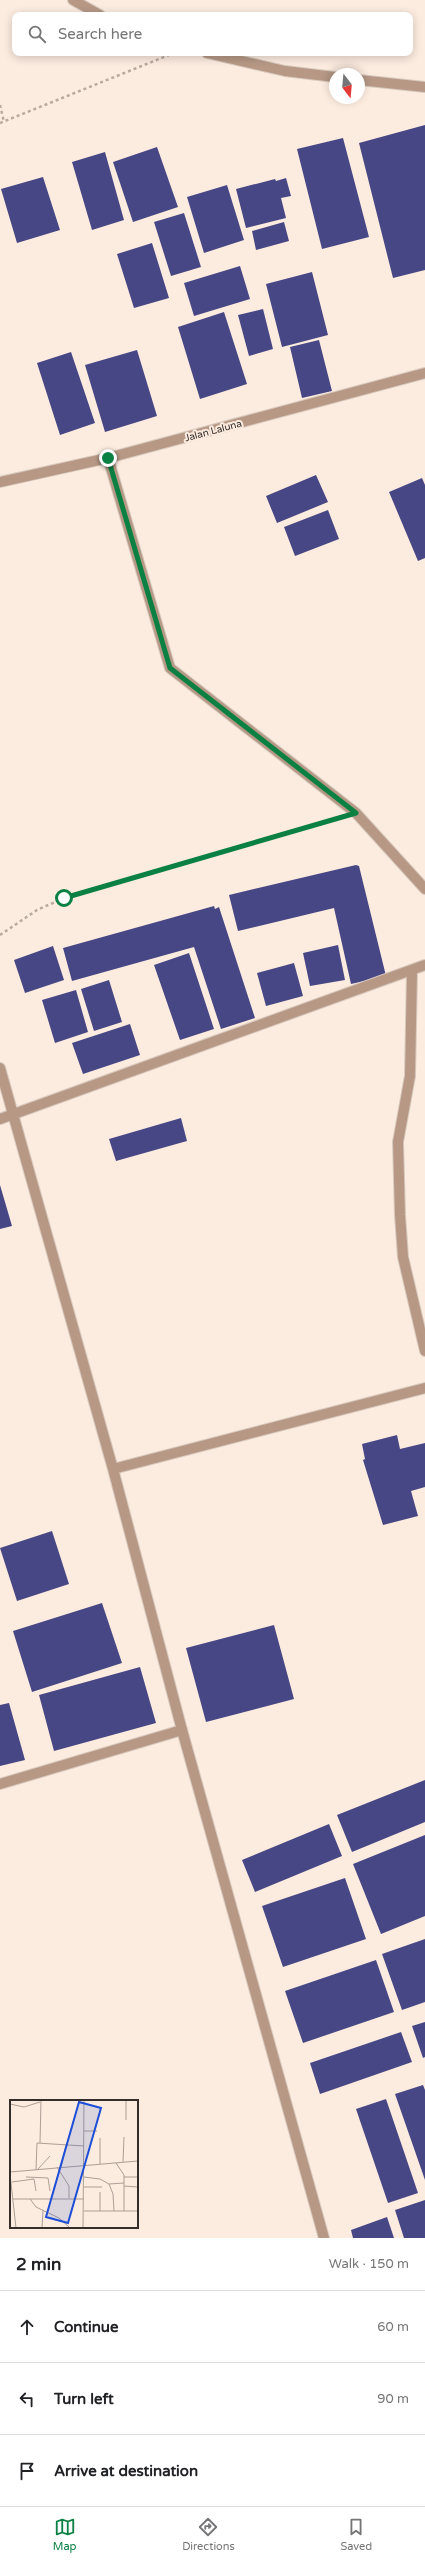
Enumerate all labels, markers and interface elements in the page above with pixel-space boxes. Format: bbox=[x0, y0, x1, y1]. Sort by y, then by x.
search box bbox=[12, 12, 413, 56]
icon: search bbox=[26, 23, 48, 45]
text: Search here bbox=[58, 25, 142, 43]
north arrow bbox=[329, 68, 365, 104]
street label: Jalan Laluna bbox=[183, 418, 243, 444]
route end bbox=[99, 449, 117, 467]
route start bbox=[55, 889, 73, 907]
inset map bbox=[10, 2100, 138, 2228]
text: 2 min bbox=[16, 2254, 61, 2275]
text: Walk · 150 m bbox=[329, 2256, 409, 2272]
icon: ahead bbox=[16, 2316, 38, 2338]
text: Continue bbox=[54, 2318, 118, 2336]
text: 60 m bbox=[377, 2319, 409, 2335]
icon: left bbox=[16, 2388, 38, 2410]
text: Turn left bbox=[54, 2390, 114, 2408]
text: 90 m bbox=[377, 2391, 409, 2407]
icon: arrive bbox=[16, 2460, 38, 2482]
text: Arrive at destination bbox=[54, 2462, 198, 2480]
tab: Map bbox=[53, 2516, 77, 2553]
tab: Directions bbox=[182, 2516, 235, 2553]
tab: Saved bbox=[340, 2516, 372, 2553]

